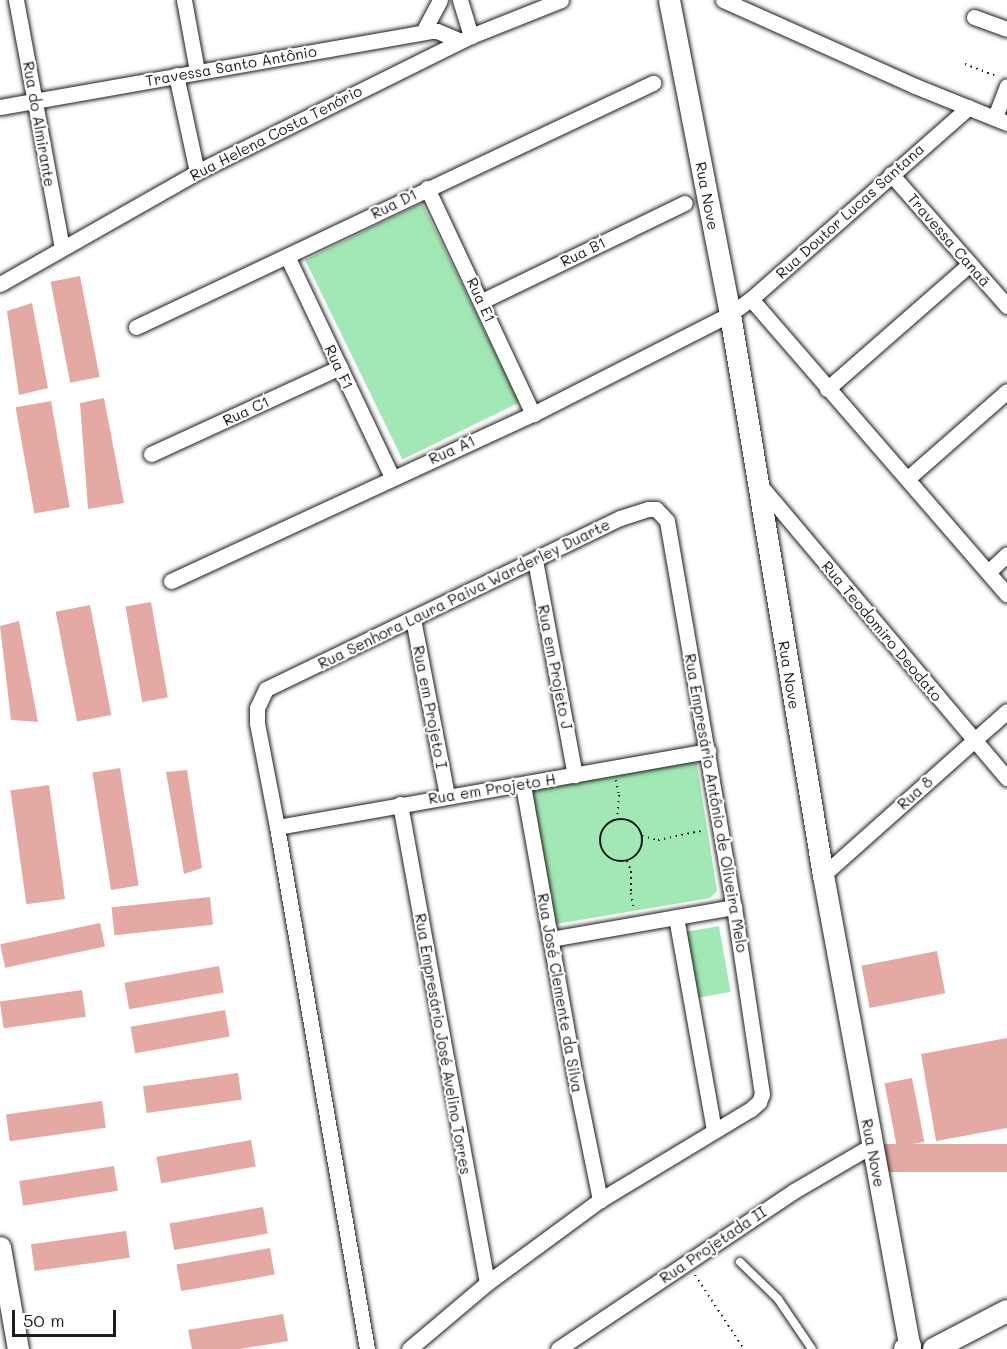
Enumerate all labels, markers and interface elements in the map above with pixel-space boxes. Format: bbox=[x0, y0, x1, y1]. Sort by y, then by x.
street label: Travessa Santo Antônio bbox=[144, 42, 318, 90]
street label: Rua do Almirante bbox=[19, 60, 59, 188]
street label: Rua Helena Costa Tenório bbox=[187, 82, 365, 184]
street label: Rua Doutor Lucas Santana bbox=[772, 140, 928, 282]
street label: Rua Nove bbox=[692, 160, 722, 232]
street label: Rua D1 bbox=[368, 185, 420, 223]
street label: Travessa Canaã bbox=[903, 189, 995, 291]
street label: Rua B1 bbox=[557, 233, 609, 271]
street label: Rua E1 bbox=[463, 275, 499, 325]
street label: Rua F1 bbox=[321, 342, 357, 392]
street label: Rua C1 bbox=[220, 392, 272, 430]
street label: Rua A1 bbox=[426, 432, 478, 468]
street label: Rua Senhora Laura Paiva Warderley Duarte bbox=[315, 515, 613, 673]
street label: Rua Teodomiro Deodato bbox=[818, 557, 946, 705]
street label: Rua em Projeto J bbox=[534, 603, 576, 731]
street label: Rua Nove bbox=[775, 639, 803, 711]
street label: Rua em Projeto I bbox=[409, 644, 451, 770]
street label: Rua Empresário Antônio de Oliveira Melo bbox=[681, 652, 751, 954]
street label: Rua em Projeto H bbox=[427, 770, 557, 808]
street label: Rua 8 bbox=[894, 773, 936, 813]
street label: Rua José Clemente da Silva bbox=[534, 892, 586, 1094]
street label: Rua Empresário José Avelino Torres bbox=[411, 912, 475, 1176]
street label: Rua Nove bbox=[858, 1117, 888, 1189]
street label: Rua Projetada II bbox=[656, 1203, 770, 1287]
scale bar bbox=[15, 1298, 118, 1336]
text: 50 m bbox=[23, 1308, 65, 1332]

